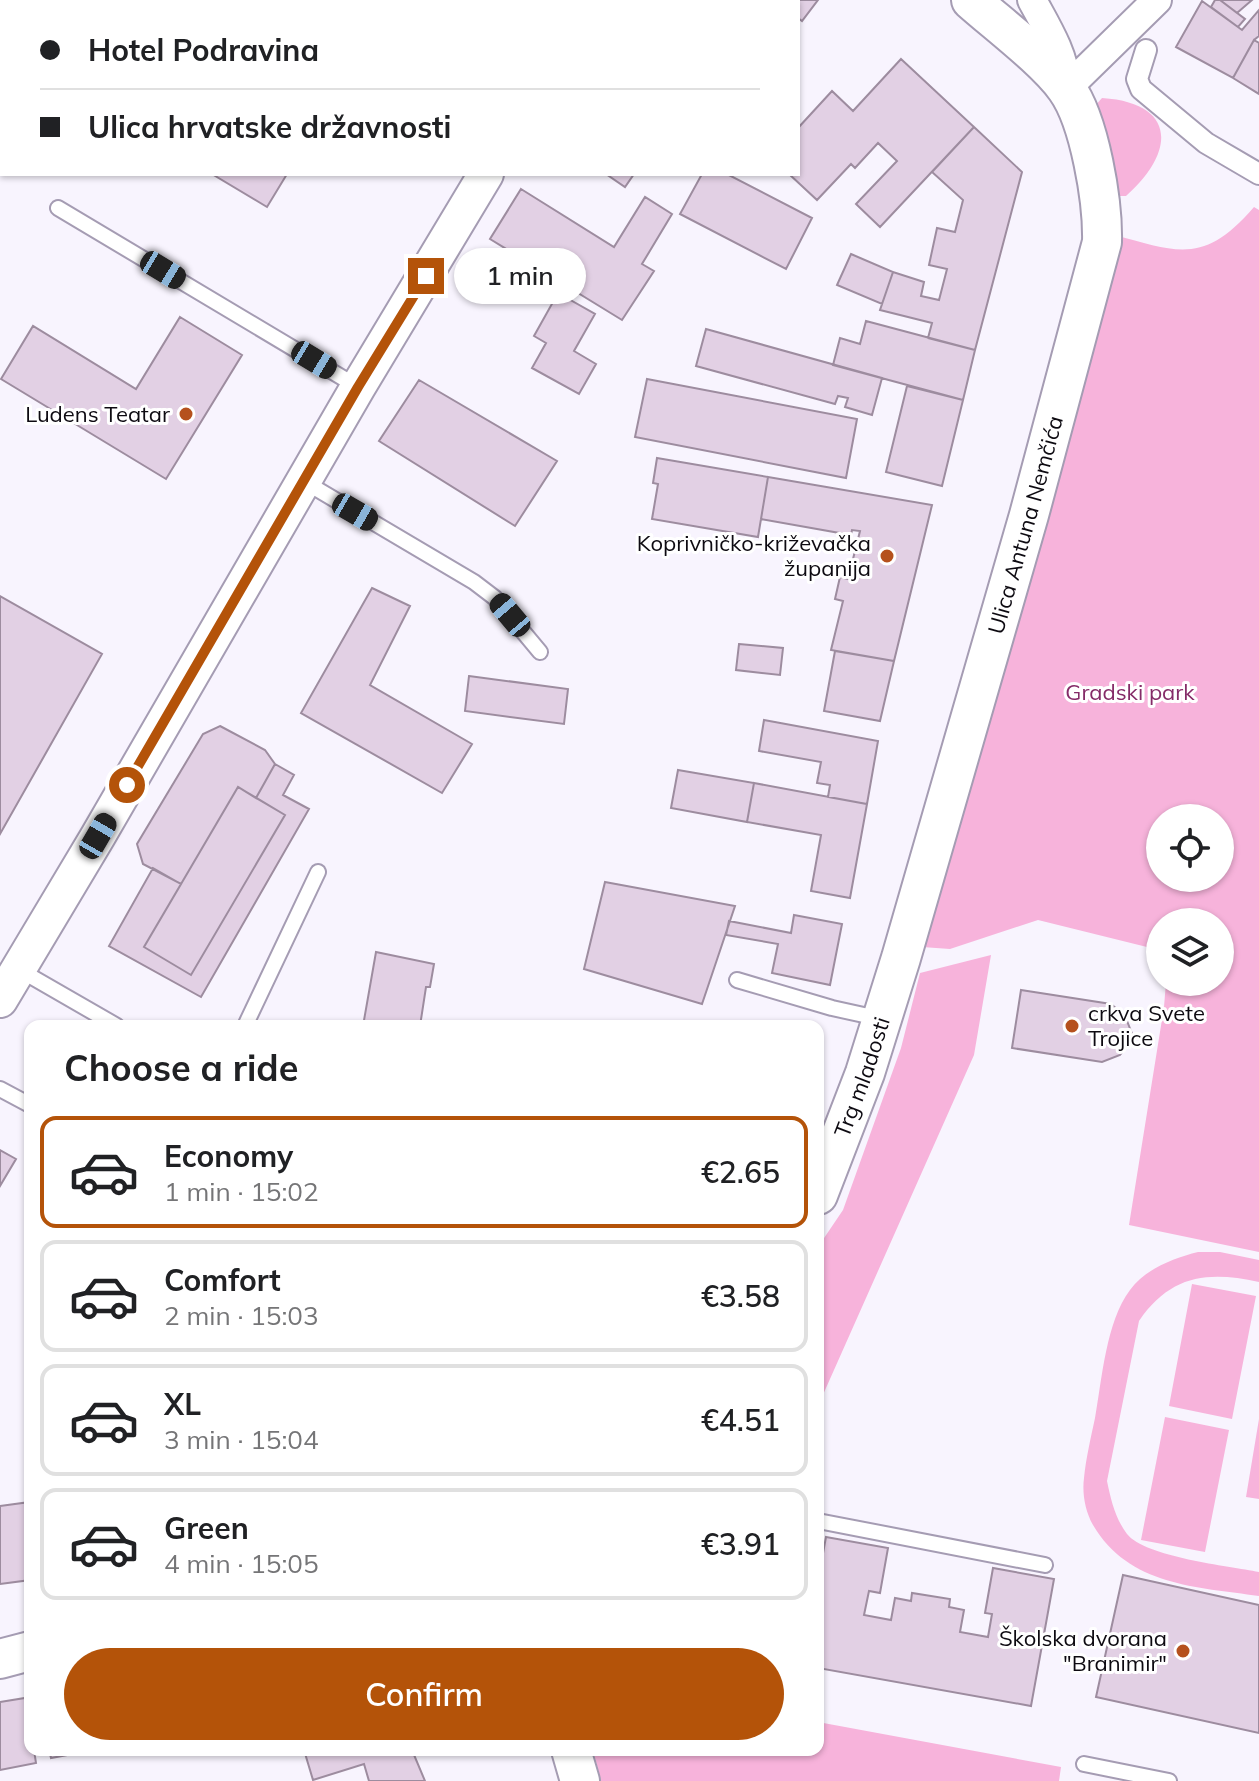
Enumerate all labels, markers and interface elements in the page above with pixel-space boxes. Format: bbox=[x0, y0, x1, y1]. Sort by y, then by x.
text: Hotel Podravina bbox=[88, 31, 319, 69]
text: Ulica hrvatske državnosti bbox=[88, 108, 451, 146]
car bbox=[136, 247, 190, 293]
callout: 1 min bbox=[454, 248, 586, 304]
route end bbox=[408, 258, 444, 294]
text: 1 min bbox=[486, 259, 554, 292]
car bbox=[287, 337, 341, 383]
place label: Ludens Teatar bbox=[25, 400, 170, 428]
marker: Ludens Teatar bbox=[177, 405, 195, 423]
street label: Ulica Antuna Nemčića bbox=[981, 412, 1069, 637]
car bbox=[328, 490, 382, 534]
place label: Koprivničko-križevačka županija bbox=[637, 529, 871, 582]
marker: Koprivničko-križevačka županija bbox=[878, 547, 896, 565]
car bbox=[485, 589, 535, 641]
park label: Gradski park bbox=[1065, 678, 1195, 706]
route start bbox=[109, 767, 145, 803]
map controls bbox=[1146, 804, 1234, 996]
button: locate bbox=[1146, 804, 1234, 892]
car bbox=[76, 809, 120, 863]
button: layers bbox=[1146, 908, 1234, 996]
place label: crkva Svete Trojice bbox=[1088, 999, 1205, 1052]
street label: Trg mladosti bbox=[828, 1013, 896, 1141]
marker: crkva Svete Trojice bbox=[1063, 1017, 1081, 1035]
text: Choose a ride bbox=[64, 1045, 298, 1090]
icon: car bbox=[68, 1136, 140, 1208]
text: Economy bbox=[164, 1137, 293, 1175]
text: €2.65 bbox=[701, 1153, 780, 1191]
text: 1 min · 15:02 bbox=[164, 1175, 319, 1208]
icon: car bbox=[68, 1260, 140, 1332]
text: Comfort bbox=[164, 1261, 281, 1299]
text: €3.58 bbox=[701, 1277, 780, 1315]
text: 2 min · 15:03 bbox=[164, 1299, 319, 1332]
icon: car bbox=[68, 1384, 140, 1456]
text: XL bbox=[164, 1385, 201, 1423]
text: €4.51 bbox=[701, 1401, 780, 1439]
text: 3 min · 15:04 bbox=[164, 1423, 319, 1456]
icon: car bbox=[68, 1508, 140, 1580]
text: Green bbox=[164, 1509, 249, 1547]
text: €3.91 bbox=[701, 1525, 780, 1563]
text: 4 min · 15:05 bbox=[164, 1547, 319, 1580]
place label: Školska dvorana "Branimir" bbox=[999, 1624, 1167, 1677]
marker: Školska dvorana "Branimir" bbox=[1174, 1642, 1192, 1660]
button: Confirm bbox=[64, 1648, 784, 1740]

